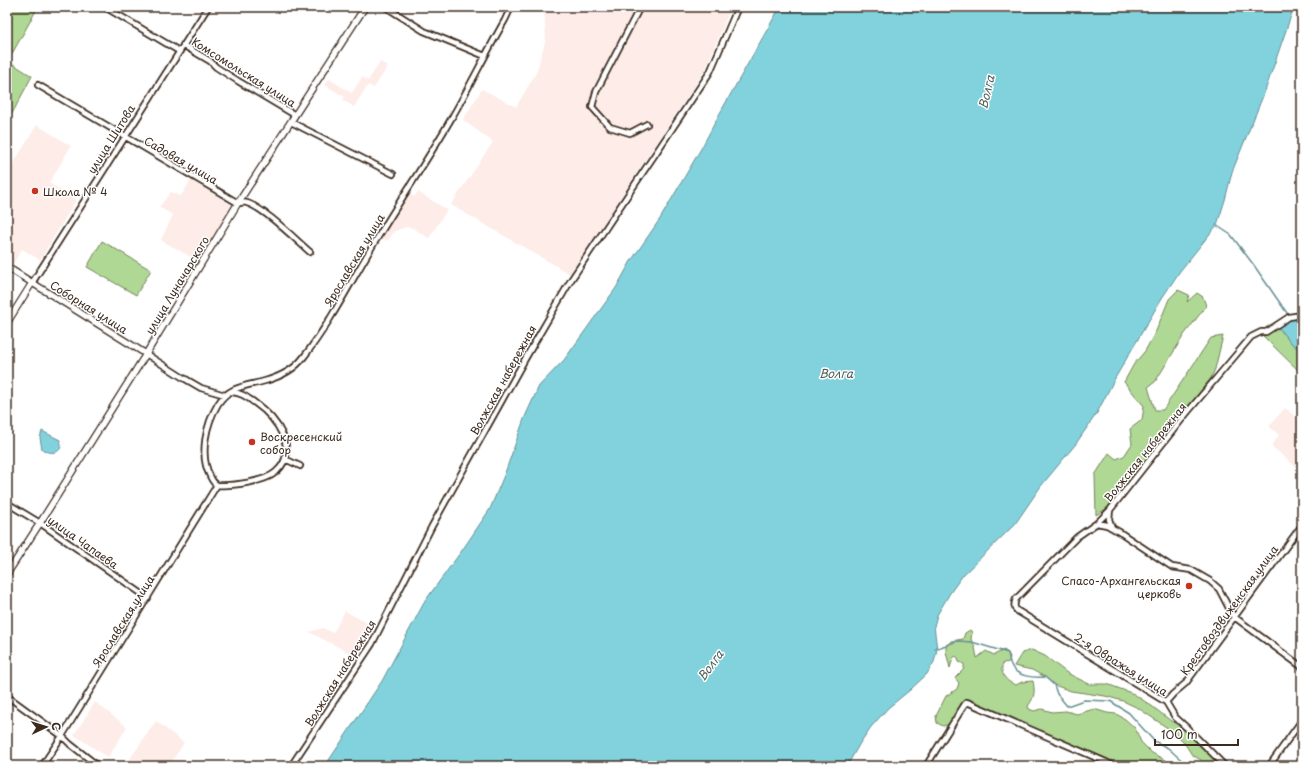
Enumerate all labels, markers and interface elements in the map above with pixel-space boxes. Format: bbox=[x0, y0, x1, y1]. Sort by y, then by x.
street label: Комсомольская улица bbox=[189, 33, 299, 111]
water label: Волга bbox=[973, 73, 999, 111]
street label: улица Шитова bbox=[83, 101, 139, 177]
street label: Садовая улица bbox=[141, 132, 221, 188]
place label: Школа № 4 bbox=[43, 183, 108, 200]
marker: Школа № 4 bbox=[30, 186, 40, 196]
street label: Ярославская улица bbox=[319, 210, 389, 311]
street label: улица Луначарского bbox=[141, 233, 213, 337]
street label: Соборная улица bbox=[47, 276, 131, 338]
street label: Волжская набережная bbox=[466, 322, 540, 438]
water label: Волга bbox=[819, 364, 854, 382]
street label: Волжская набережная bbox=[1100, 399, 1190, 505]
place label: Воскресенский собор bbox=[260, 428, 342, 458]
marker: Воскресенский собор bbox=[247, 437, 257, 447]
street label: улица Чапаева bbox=[44, 511, 122, 573]
street label: Крестовоздвиженская улица bbox=[1176, 541, 1282, 679]
street label: Ярославская улица bbox=[87, 572, 158, 671]
place label: Спасо-Архангельская церковь bbox=[1061, 572, 1181, 602]
marker: Спасо-Архангельская церковь bbox=[1184, 581, 1194, 591]
street label: Волжская набережная bbox=[300, 616, 380, 730]
street label: 2-я Овражья улица bbox=[1071, 628, 1171, 700]
water label: Волга bbox=[693, 645, 728, 684]
north arrow bbox=[26, 707, 66, 747]
scale bar bbox=[1155, 721, 1238, 747]
text: С bbox=[48, 722, 65, 731]
text: 100 m bbox=[1161, 725, 1198, 743]

